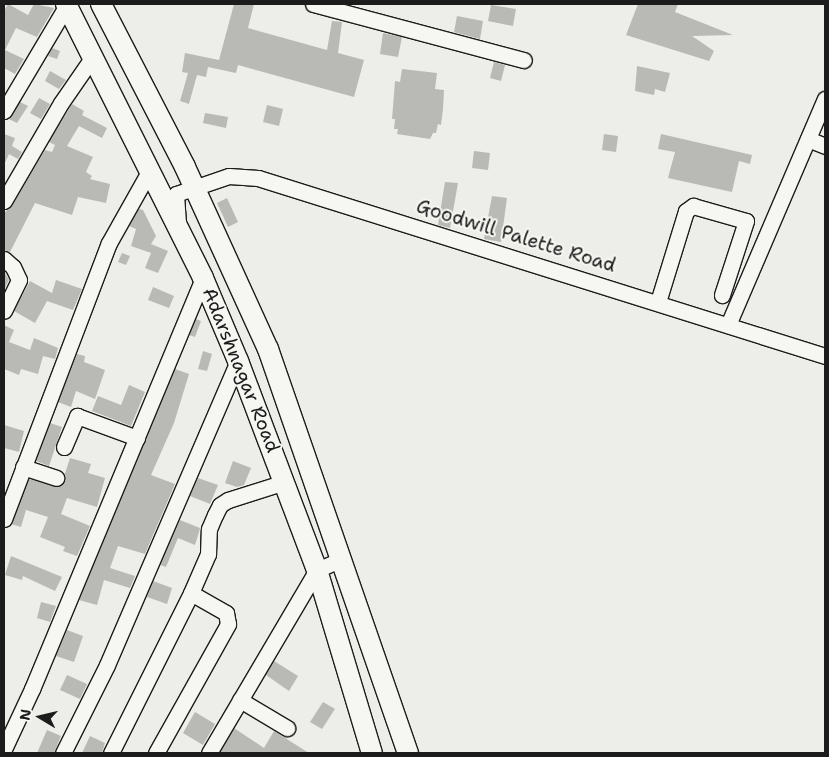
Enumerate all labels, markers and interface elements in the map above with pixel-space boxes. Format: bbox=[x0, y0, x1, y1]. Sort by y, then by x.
street label: Goodwill Palette Road bbox=[414, 195, 618, 277]
street label: Adarshnagar Road bbox=[197, 284, 285, 456]
north arrow bbox=[15, 692, 65, 742]
text: N bbox=[15, 708, 35, 722]

